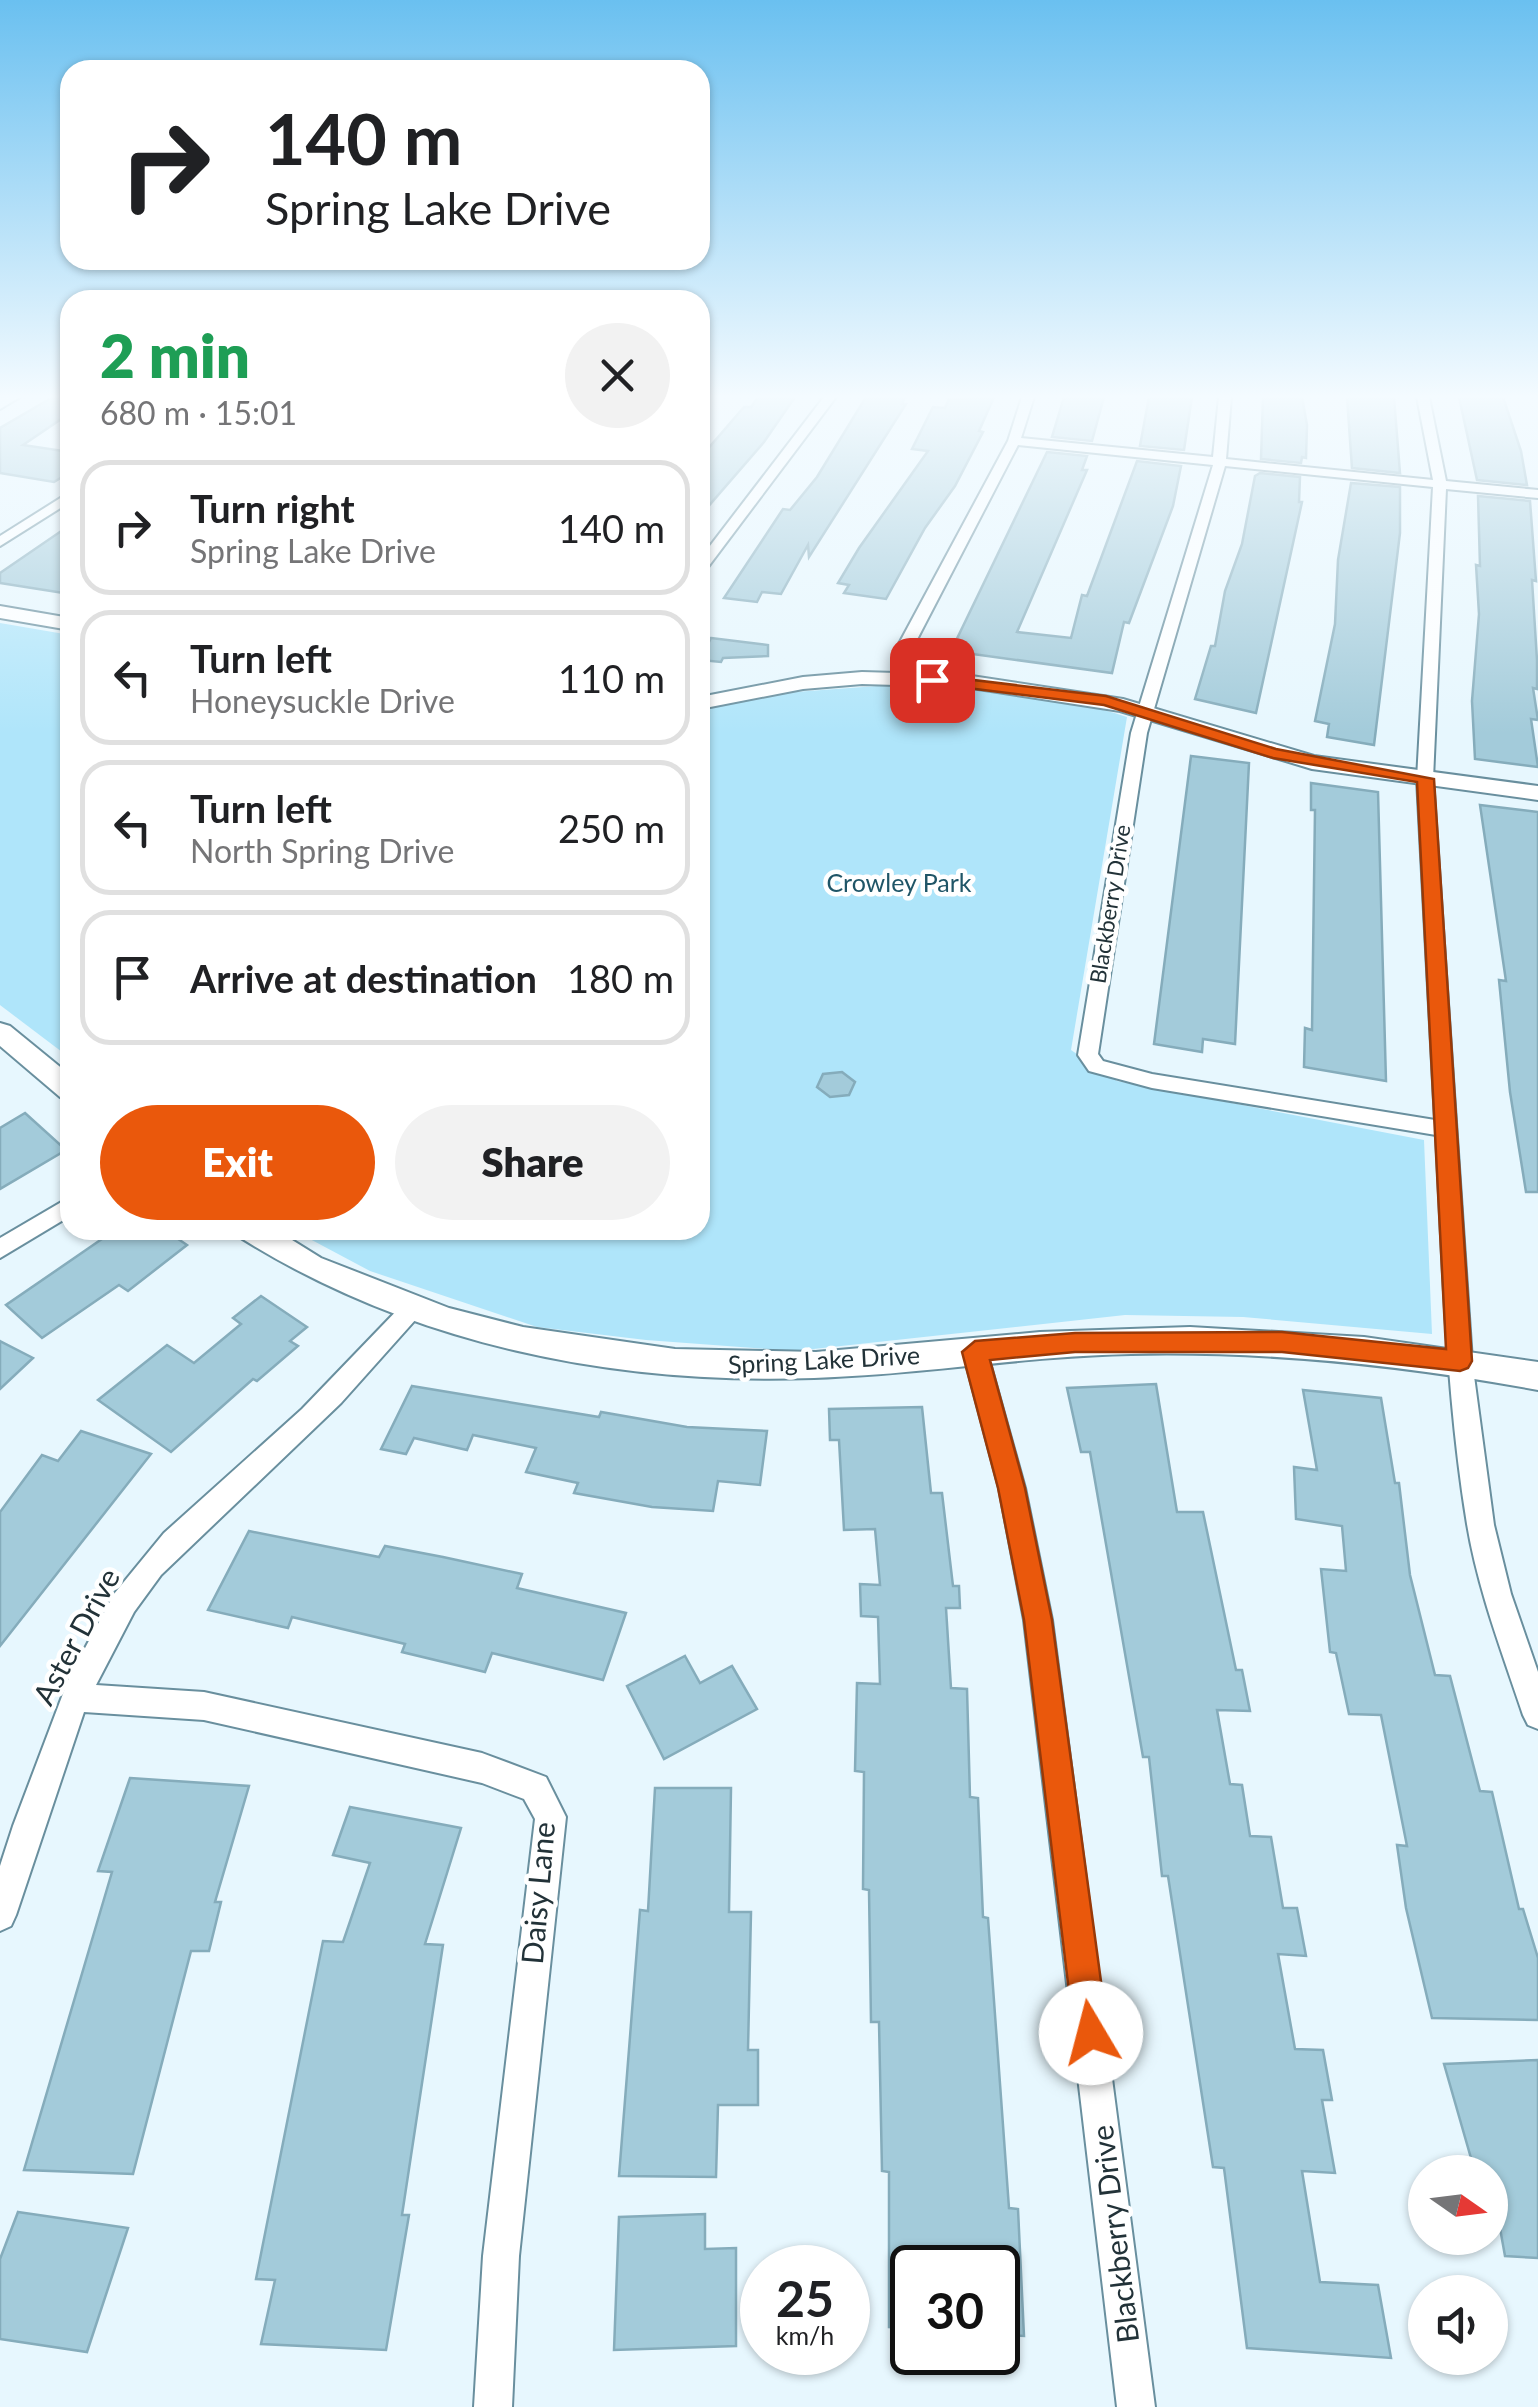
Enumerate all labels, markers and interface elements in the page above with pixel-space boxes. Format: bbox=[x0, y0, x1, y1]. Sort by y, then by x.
text: 140 m bbox=[265, 96, 462, 180]
icon: right bbox=[100, 100, 230, 230]
text: Spring Lake Drive bbox=[265, 181, 611, 235]
text: 2 min bbox=[100, 319, 250, 391]
button: close bbox=[565, 323, 670, 428]
text: 680 m · 15:01 bbox=[100, 393, 297, 432]
text: Turn right bbox=[190, 485, 355, 531]
icon: right bbox=[105, 500, 160, 555]
text: 140 m bbox=[558, 505, 665, 551]
text: Spring Lake Drive bbox=[190, 531, 436, 570]
text: Turn left bbox=[190, 635, 332, 681]
pin bbox=[890, 638, 975, 723]
icon: left bbox=[105, 650, 160, 705]
icon: arrive bbox=[905, 653, 960, 708]
text: 110 m bbox=[558, 655, 665, 701]
text: Honeysuckle Drive bbox=[190, 681, 455, 720]
text: Turn left bbox=[190, 785, 332, 831]
icon: left bbox=[105, 800, 160, 855]
text: 250 m bbox=[558, 805, 665, 851]
street label: Blackberry Drive bbox=[1084, 822, 1135, 985]
text: North Spring Drive bbox=[190, 831, 455, 870]
park label: Crowley Park bbox=[826, 867, 972, 897]
icon: arrive bbox=[105, 950, 160, 1005]
text: Arrive at destination bbox=[190, 955, 537, 1001]
text: 180 m bbox=[567, 955, 674, 1001]
button: Exit bbox=[100, 1105, 375, 1220]
button: Share bbox=[395, 1105, 670, 1220]
street label: Spring Lake Drive bbox=[727, 1339, 921, 1379]
street label: Aster Drive bbox=[24, 1562, 126, 1710]
street label: Daisy Lane bbox=[513, 1820, 561, 1965]
position arrow bbox=[1039, 1981, 1143, 2085]
street label: Blackberry Drive bbox=[1083, 2123, 1145, 2345]
north arrow bbox=[1408, 2155, 1508, 2255]
map controls bbox=[1408, 2155, 1508, 2375]
speed limit sign: 30 bbox=[890, 2245, 1020, 2375]
text: 25 bbox=[776, 2268, 834, 2328]
button: sound bbox=[1408, 2275, 1508, 2375]
text: km/h bbox=[776, 2320, 834, 2350]

